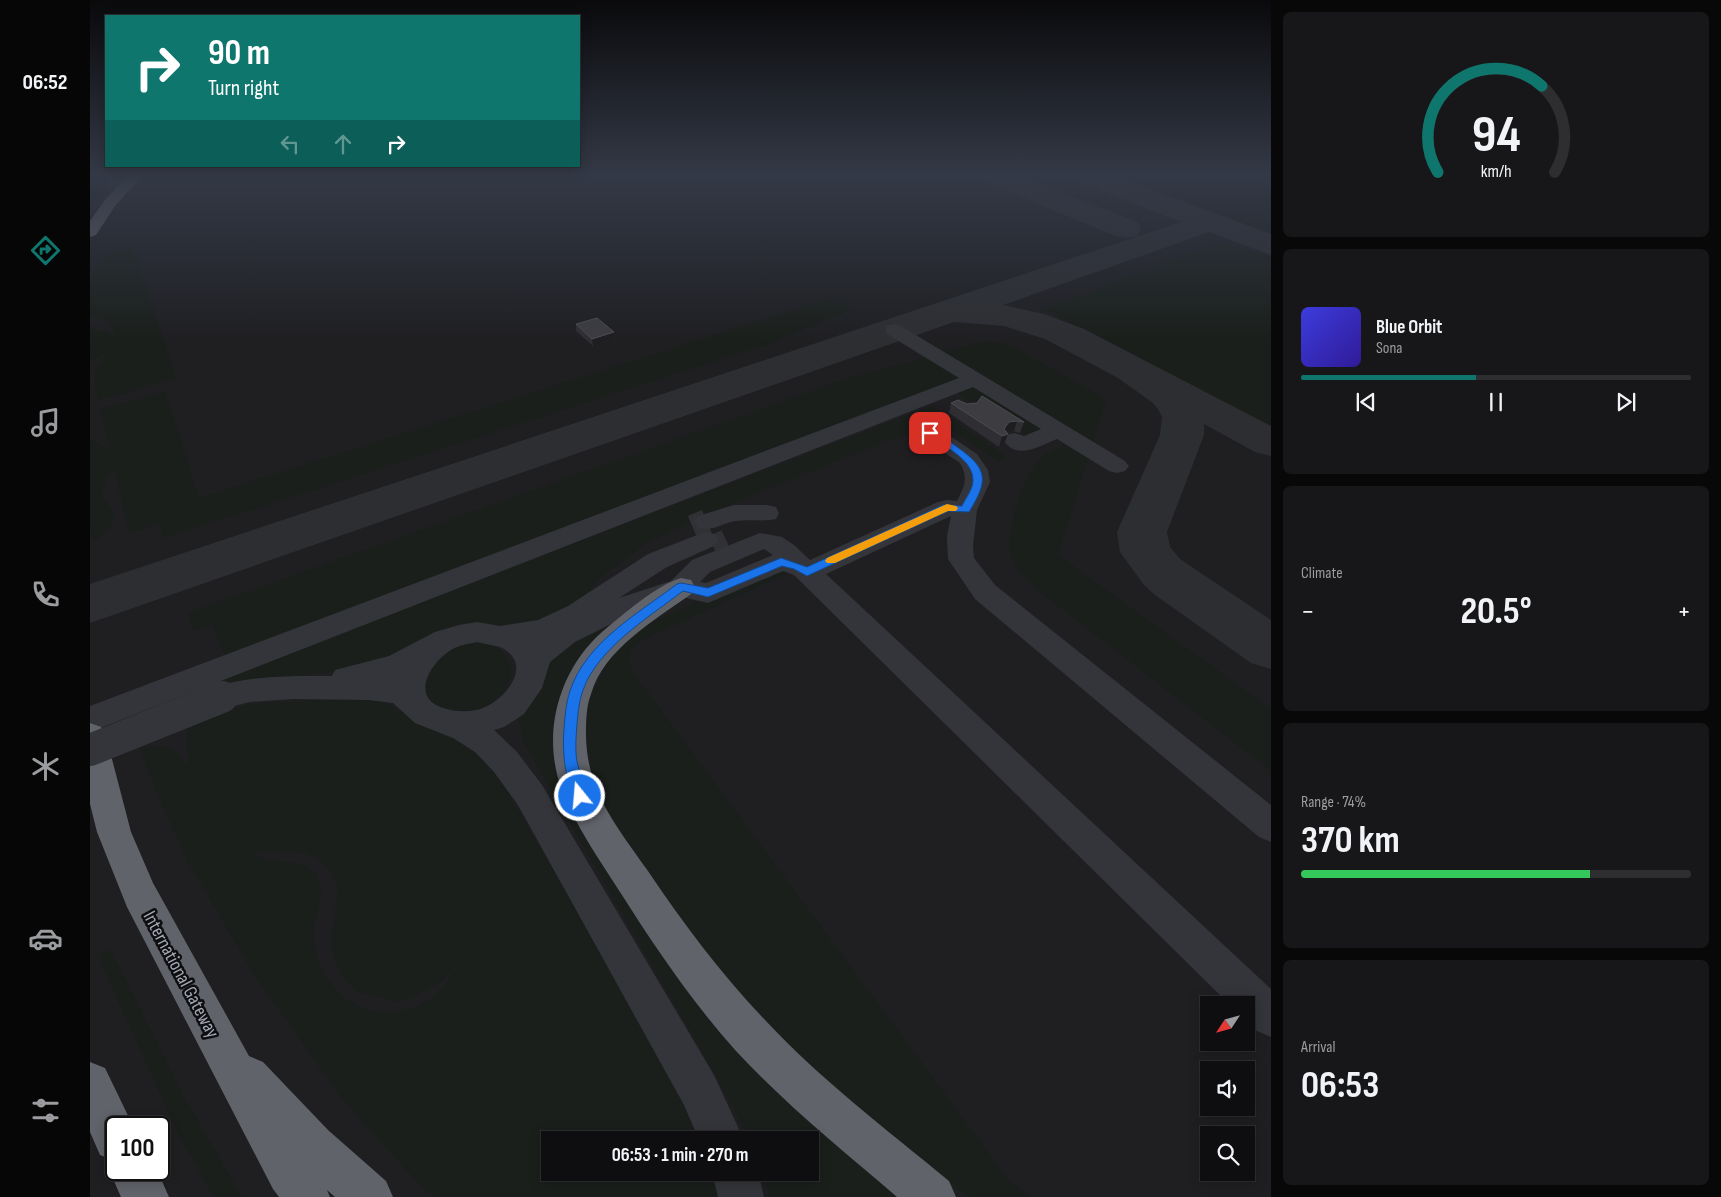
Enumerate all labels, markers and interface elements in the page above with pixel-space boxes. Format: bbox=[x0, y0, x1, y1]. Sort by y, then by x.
text: 90 m bbox=[208, 32, 270, 75]
icon: right bbox=[125, 35, 190, 100]
text: 06:52 bbox=[22, 69, 68, 96]
text: Turn right bbox=[208, 75, 279, 102]
text: 94 bbox=[1472, 104, 1520, 167]
icon: left bbox=[276, 130, 304, 158]
icon: ahead bbox=[329, 130, 357, 158]
icon: right bbox=[382, 130, 410, 158]
text: km/h bbox=[1481, 161, 1511, 182]
icon: directions bbox=[28, 233, 63, 268]
text: Blue Orbit bbox=[1376, 316, 1442, 339]
text: Sona bbox=[1376, 339, 1403, 358]
icon: previous bbox=[1352, 388, 1380, 416]
icon: pause bbox=[1482, 388, 1510, 416]
icon: next bbox=[1612, 388, 1640, 416]
icon: music bbox=[28, 405, 63, 440]
pin bbox=[909, 412, 951, 454]
icon: arrive bbox=[916, 419, 944, 447]
text: Climate bbox=[1301, 564, 1343, 583]
icon: phone bbox=[28, 577, 63, 612]
text: 20.5° bbox=[1460, 589, 1532, 634]
text: − bbox=[1301, 595, 1315, 628]
text: + bbox=[1677, 595, 1691, 628]
icon: climate bbox=[28, 749, 63, 784]
position arrow bbox=[553, 769, 605, 821]
text: Range · 74% bbox=[1301, 793, 1366, 812]
text: 370 km bbox=[1301, 818, 1400, 863]
street label: International Gateway bbox=[138, 907, 224, 1043]
icon: car bbox=[28, 921, 63, 956]
north arrow bbox=[1200, 996, 1255, 1051]
map controls bbox=[1200, 996, 1255, 1181]
text: Arrival bbox=[1301, 1038, 1335, 1057]
button: sound bbox=[1200, 1061, 1255, 1116]
text: 06:53 bbox=[1301, 1063, 1379, 1108]
icon: filters bbox=[28, 1093, 63, 1128]
speed limit sign: 100 bbox=[105, 1116, 170, 1181]
button: search bbox=[1200, 1126, 1255, 1181]
text: 06:53 · 1 min · 270 m bbox=[612, 1144, 748, 1167]

